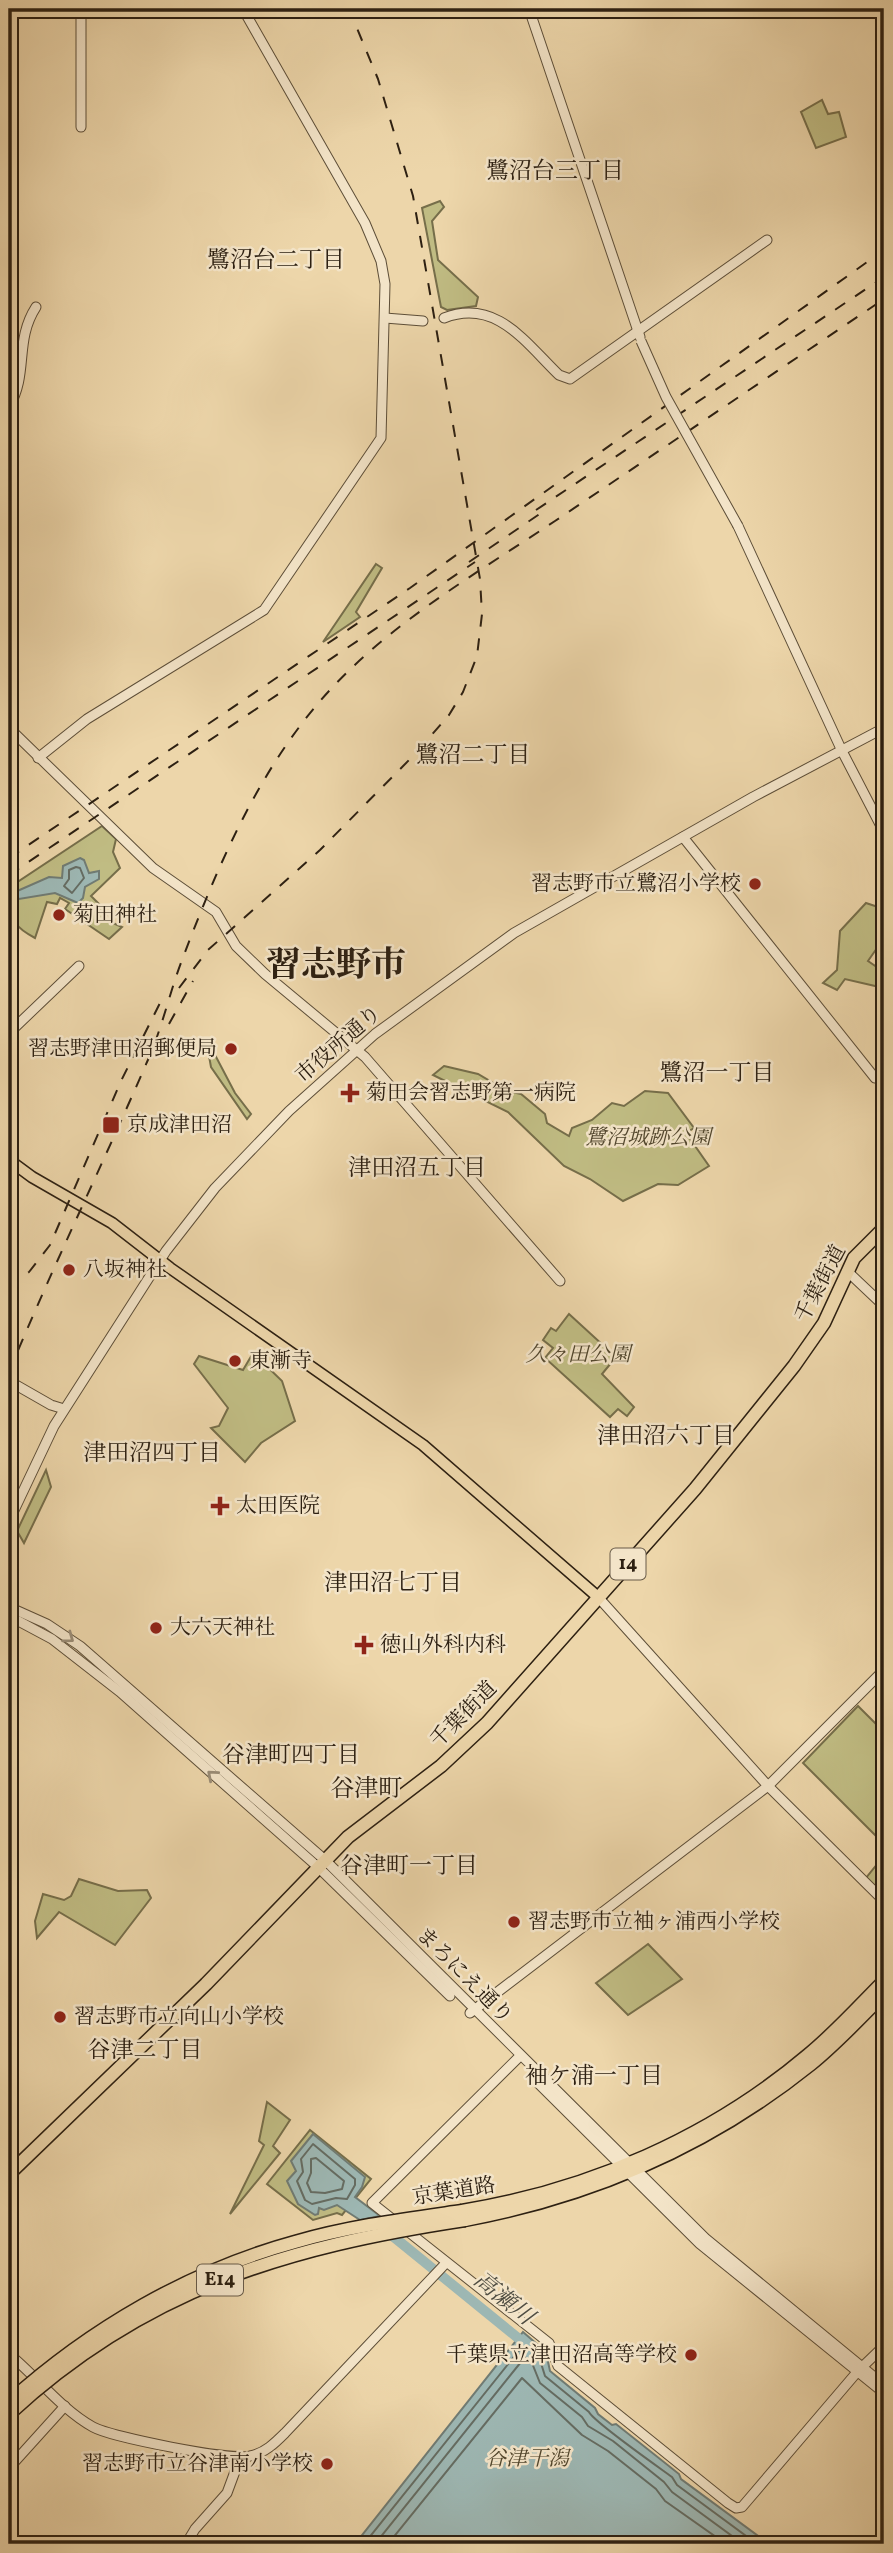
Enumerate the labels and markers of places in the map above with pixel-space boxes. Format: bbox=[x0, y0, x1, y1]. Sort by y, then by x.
place label: 習志野市立鷺沼小学校 bbox=[531, 870, 741, 899]
marker: 習志野市立鷺沼小学校 bbox=[747, 876, 763, 892]
place label: 菊田神社 bbox=[73, 901, 157, 930]
marker: 菊田神社 bbox=[51, 907, 67, 923]
place label: 習志野津田沼郵便局 bbox=[28, 1035, 217, 1064]
marker: 習志野津田沼郵便局 bbox=[223, 1041, 239, 1057]
place label: 菊田会習志野第一病院 bbox=[366, 1079, 576, 1108]
marker: 菊田会習志野第一病院 bbox=[340, 1083, 360, 1103]
place label: 京成津田沼 bbox=[127, 1111, 232, 1140]
marker: 京成津田沼 bbox=[101, 1115, 121, 1135]
place label: 八坂神社 bbox=[83, 1256, 167, 1285]
marker: 八坂神社 bbox=[61, 1262, 77, 1278]
place label: 東漸寺 bbox=[249, 1347, 312, 1376]
marker: 東漸寺 bbox=[227, 1353, 243, 1369]
place label: 太田医院 bbox=[236, 1492, 320, 1521]
marker: 太田医院 bbox=[210, 1496, 230, 1516]
place label: 大六天神社 bbox=[170, 1614, 275, 1643]
marker: 大六天神社 bbox=[148, 1620, 164, 1636]
place label: 徳山外科内科 bbox=[380, 1631, 506, 1660]
marker: 徳山外科内科 bbox=[354, 1635, 374, 1655]
place label: 習志野市立袖ヶ浦西小学校 bbox=[528, 1908, 780, 1937]
marker: 習志野市立袖ヶ浦西小学校 bbox=[506, 1914, 522, 1930]
place label: 習志野市立向山小学校 bbox=[74, 2003, 284, 2032]
marker: 習志野市立向山小学校 bbox=[52, 2009, 68, 2025]
place label: 千葉県立津田沼高等学校 bbox=[446, 2341, 677, 2370]
marker: 千葉県立津田沼高等学校 bbox=[683, 2347, 699, 2363]
place label: 習志野市立谷津南小学校 bbox=[82, 2450, 313, 2479]
marker: 習志野市立谷津南小学校 bbox=[319, 2456, 335, 2472]

